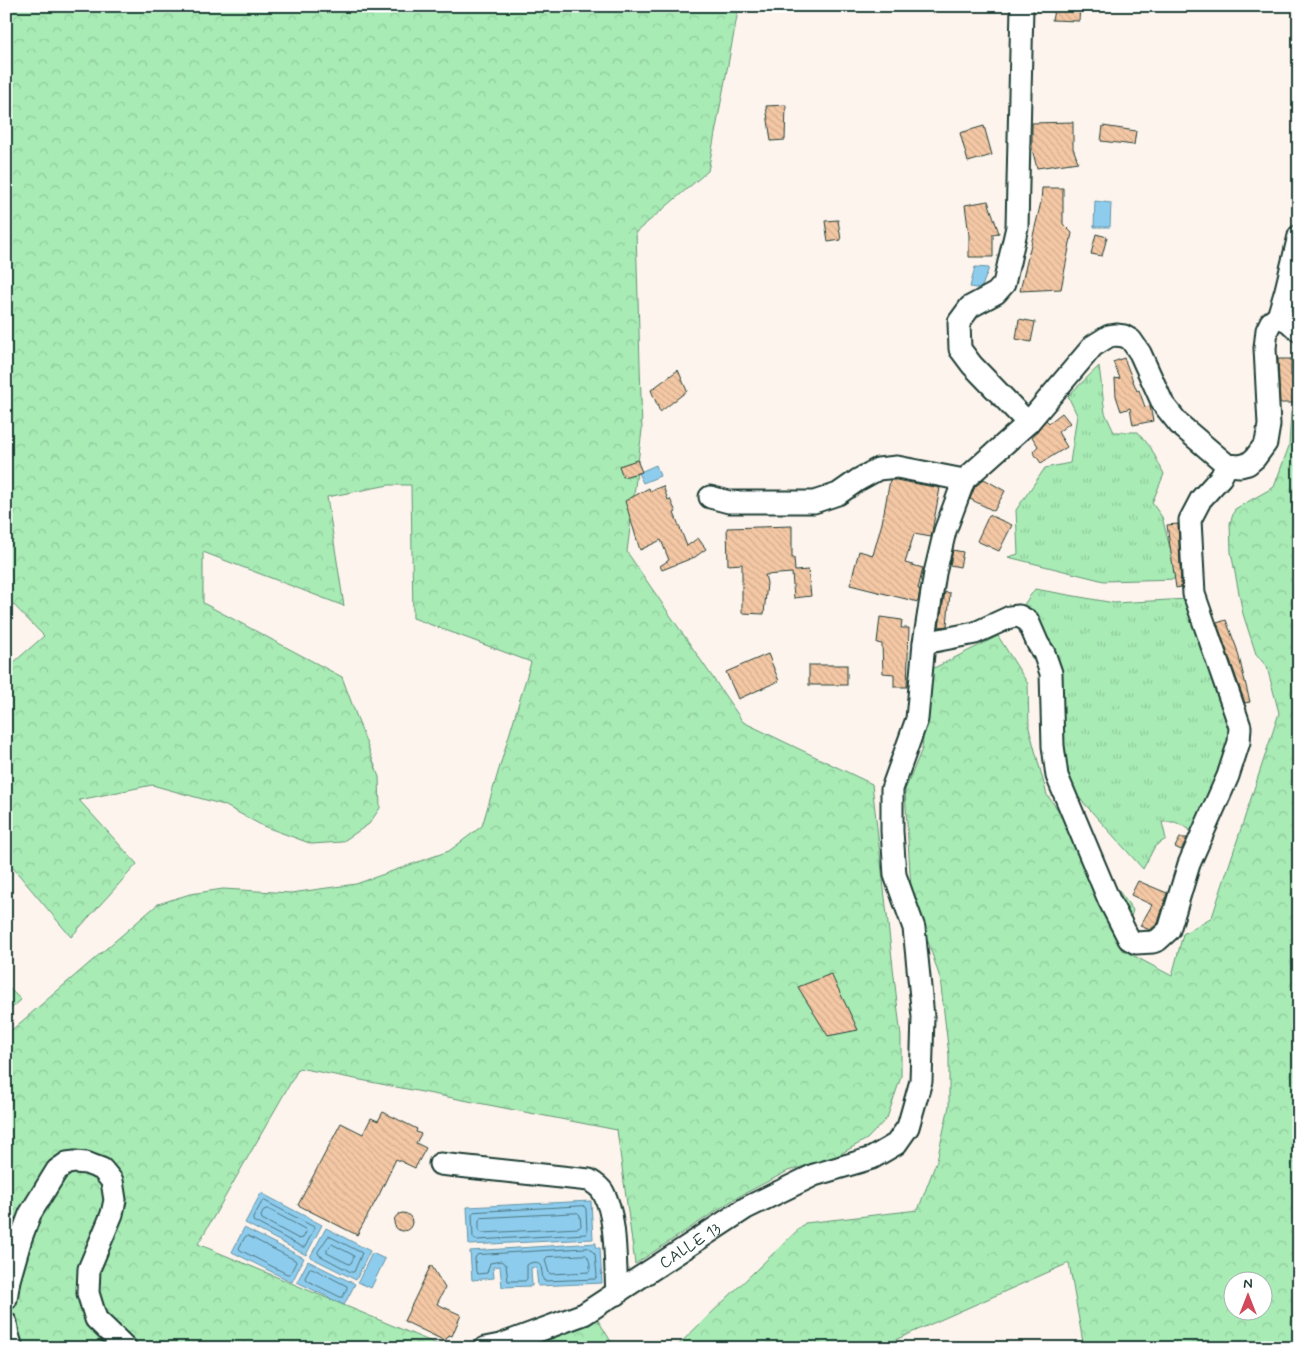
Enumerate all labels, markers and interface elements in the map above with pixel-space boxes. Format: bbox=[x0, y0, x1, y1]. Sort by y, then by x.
street label: CALLE 13 bbox=[656, 1218, 725, 1274]
north arrow bbox=[1222, 1272, 1272, 1322]
text: N bbox=[1243, 1275, 1253, 1293]

